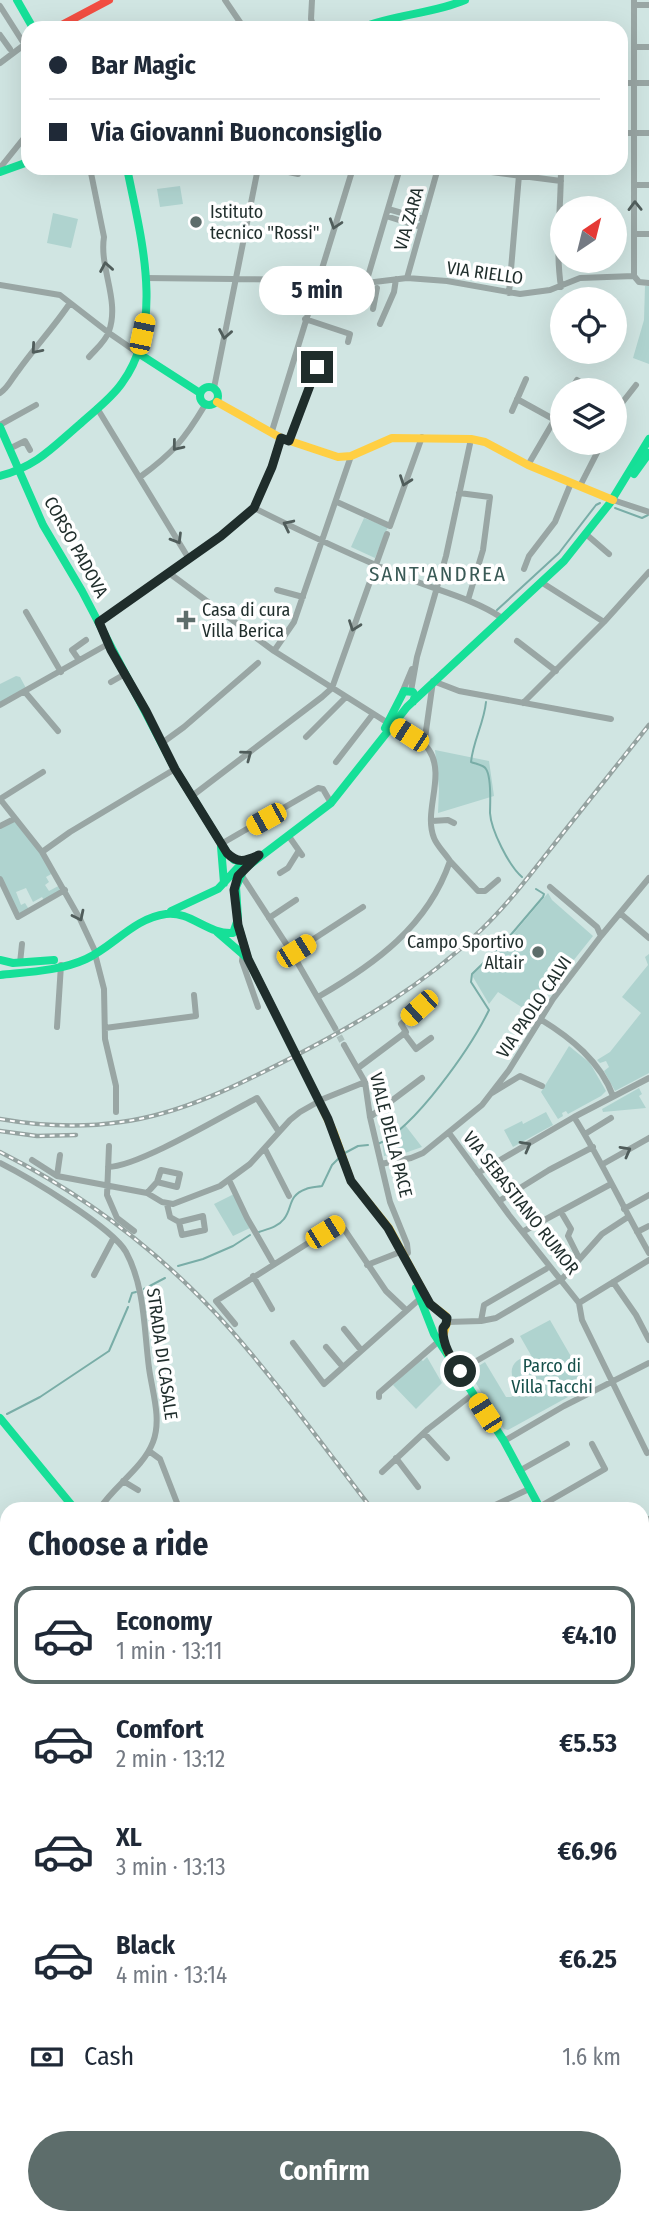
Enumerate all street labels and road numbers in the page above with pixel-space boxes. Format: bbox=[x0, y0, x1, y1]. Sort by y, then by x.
street label: VIA ZARA bbox=[389, 184, 429, 253]
street label: VIA RIELLO bbox=[445, 257, 525, 289]
street label: CORSO PADOVA bbox=[39, 493, 113, 602]
street label: VIA PAOLO CALVI bbox=[492, 952, 576, 1062]
street label: VIALE DELLA PACE bbox=[365, 1070, 417, 1200]
street label: VIA SEBASTIANO RUMOR bbox=[458, 1127, 584, 1279]
street label: STRADA DI CASALE bbox=[142, 1287, 182, 1421]

